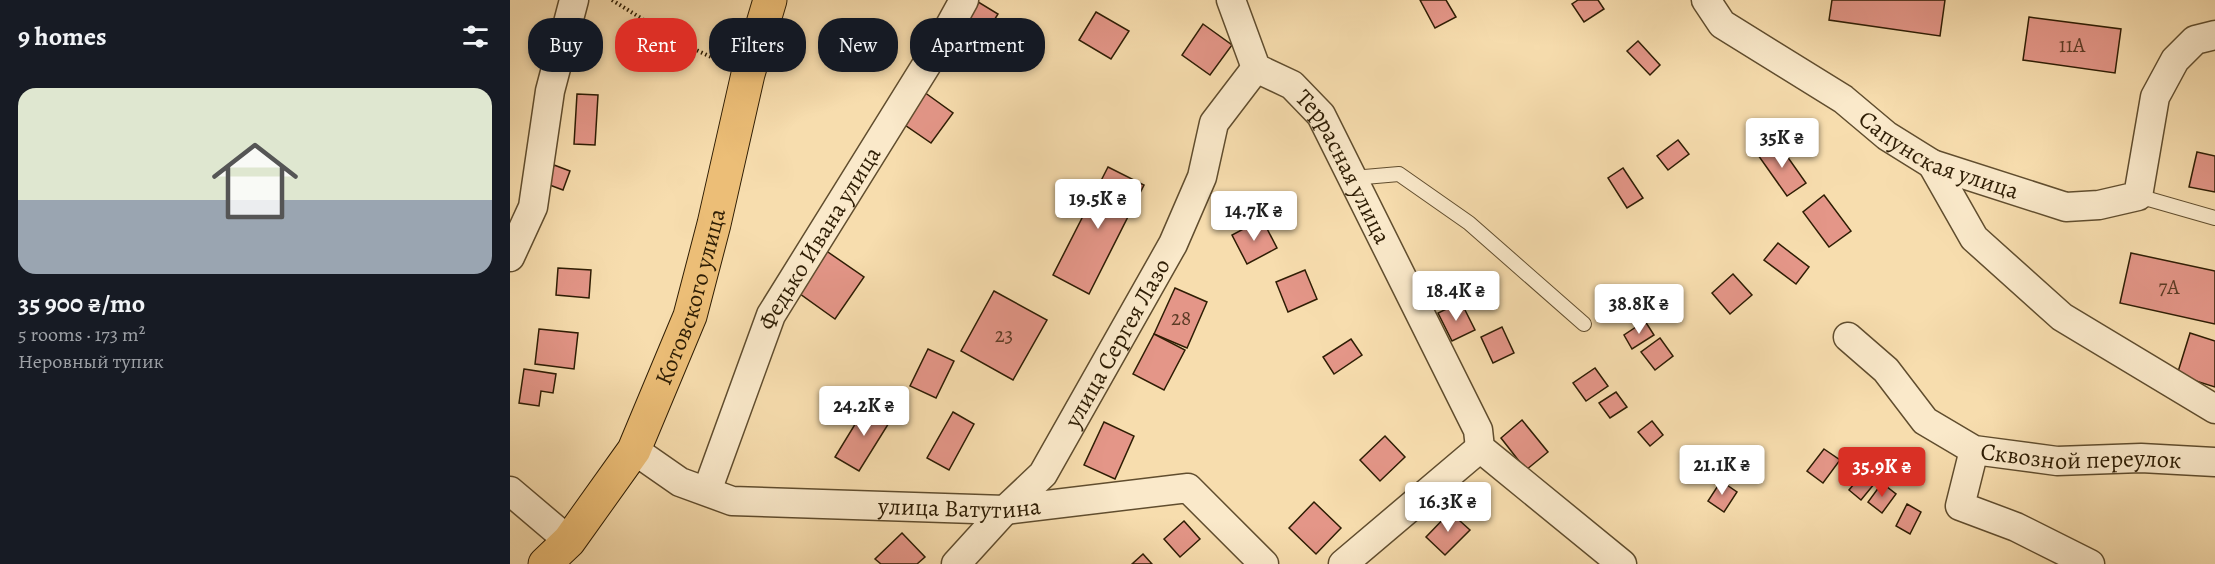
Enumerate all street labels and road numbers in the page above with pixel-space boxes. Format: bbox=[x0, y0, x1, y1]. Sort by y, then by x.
street label: Террасная улица bbox=[1289, 82, 1399, 249]
street label: Сапунская улица bbox=[1852, 103, 2023, 207]
street label: Федько Ивана улица bbox=[751, 140, 888, 334]
street label: Котовского улица bbox=[647, 205, 733, 390]
street label: улица Сергея Лазо bbox=[1056, 252, 1178, 434]
street label: Сквозной переулок bbox=[1979, 435, 2182, 477]
street label: улица Ватутина bbox=[877, 490, 1043, 526]

